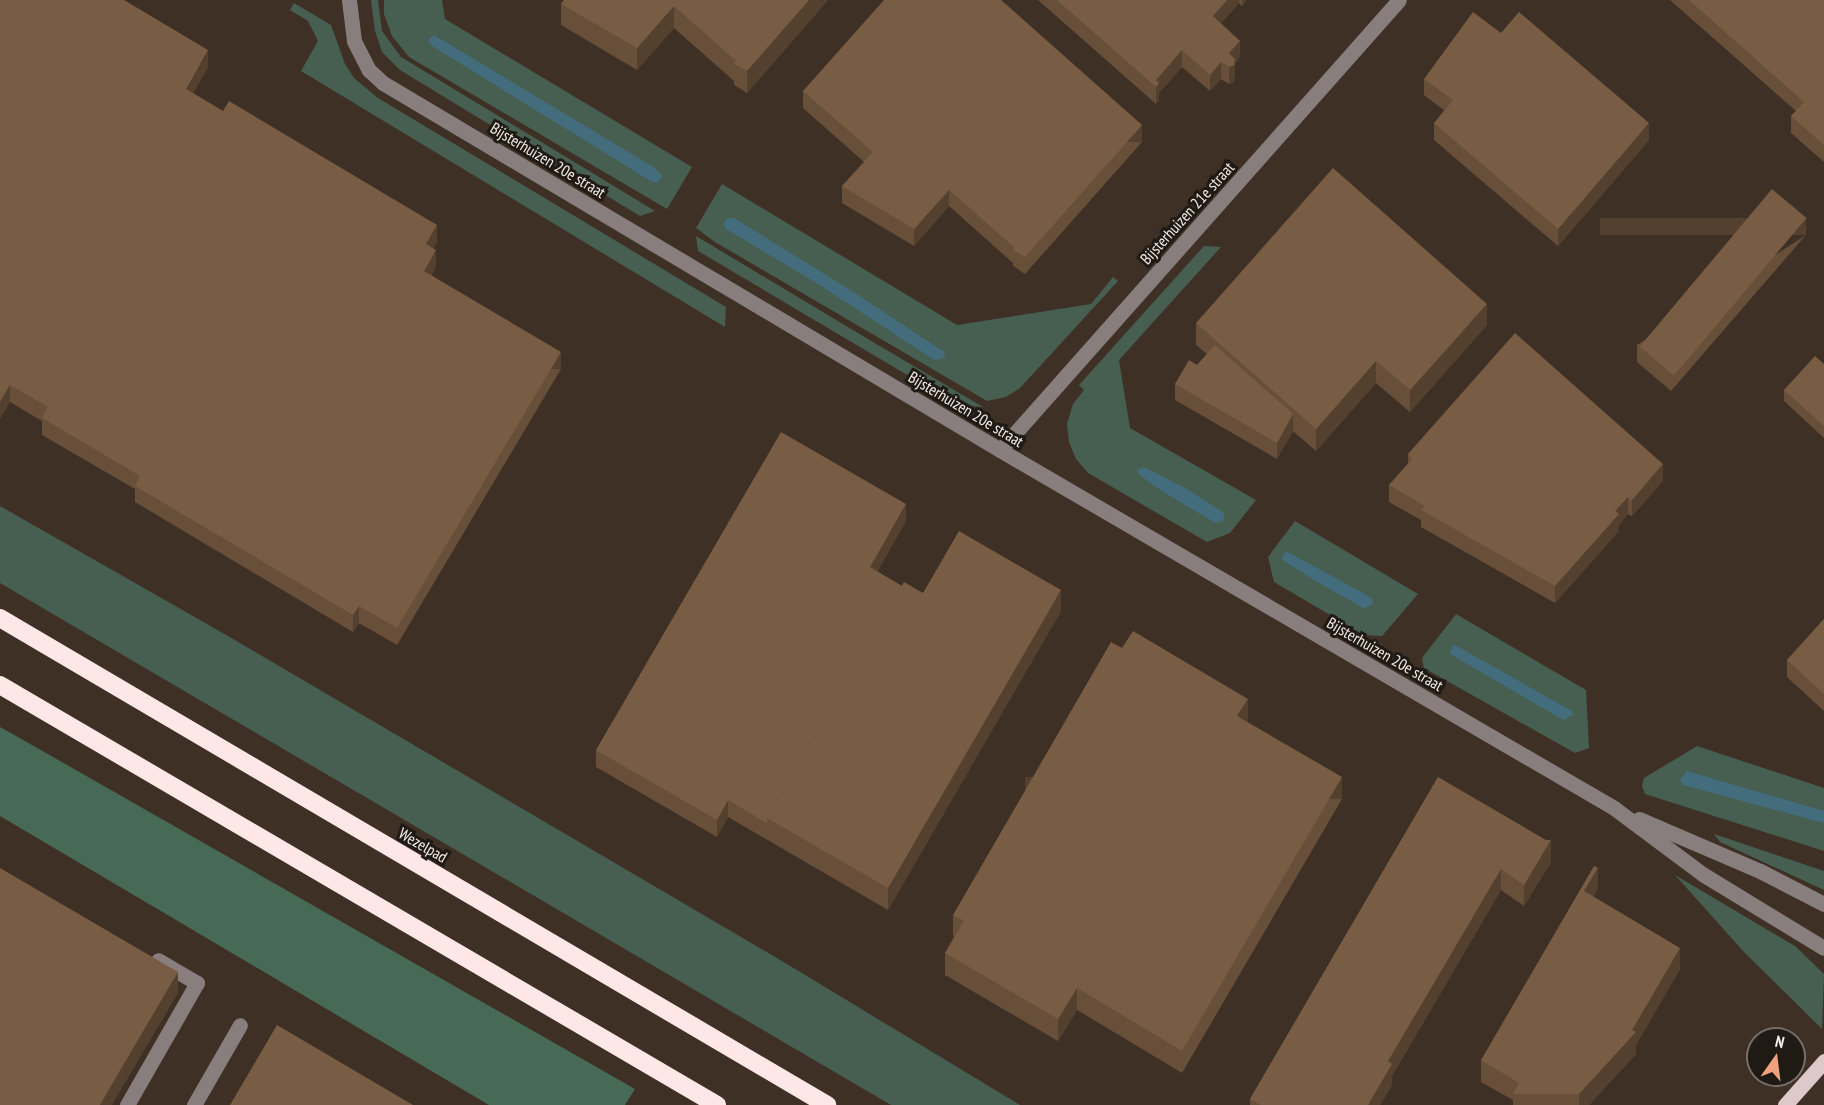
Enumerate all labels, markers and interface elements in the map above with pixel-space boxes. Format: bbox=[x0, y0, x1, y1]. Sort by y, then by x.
street label: Bijsterhuizen 20e straat bbox=[487, 118, 609, 202]
street label: Bijsterhuizen 21e straat bbox=[1136, 158, 1238, 268]
street label: Bijsterhuizen 20e straat bbox=[905, 367, 1027, 451]
street label: Bijsterhuizen 20e straat bbox=[1323, 613, 1447, 695]
street label: Wezelpad bbox=[395, 823, 451, 867]
north arrow bbox=[1746, 1027, 1806, 1087]
text: N bbox=[1773, 1031, 1786, 1052]

